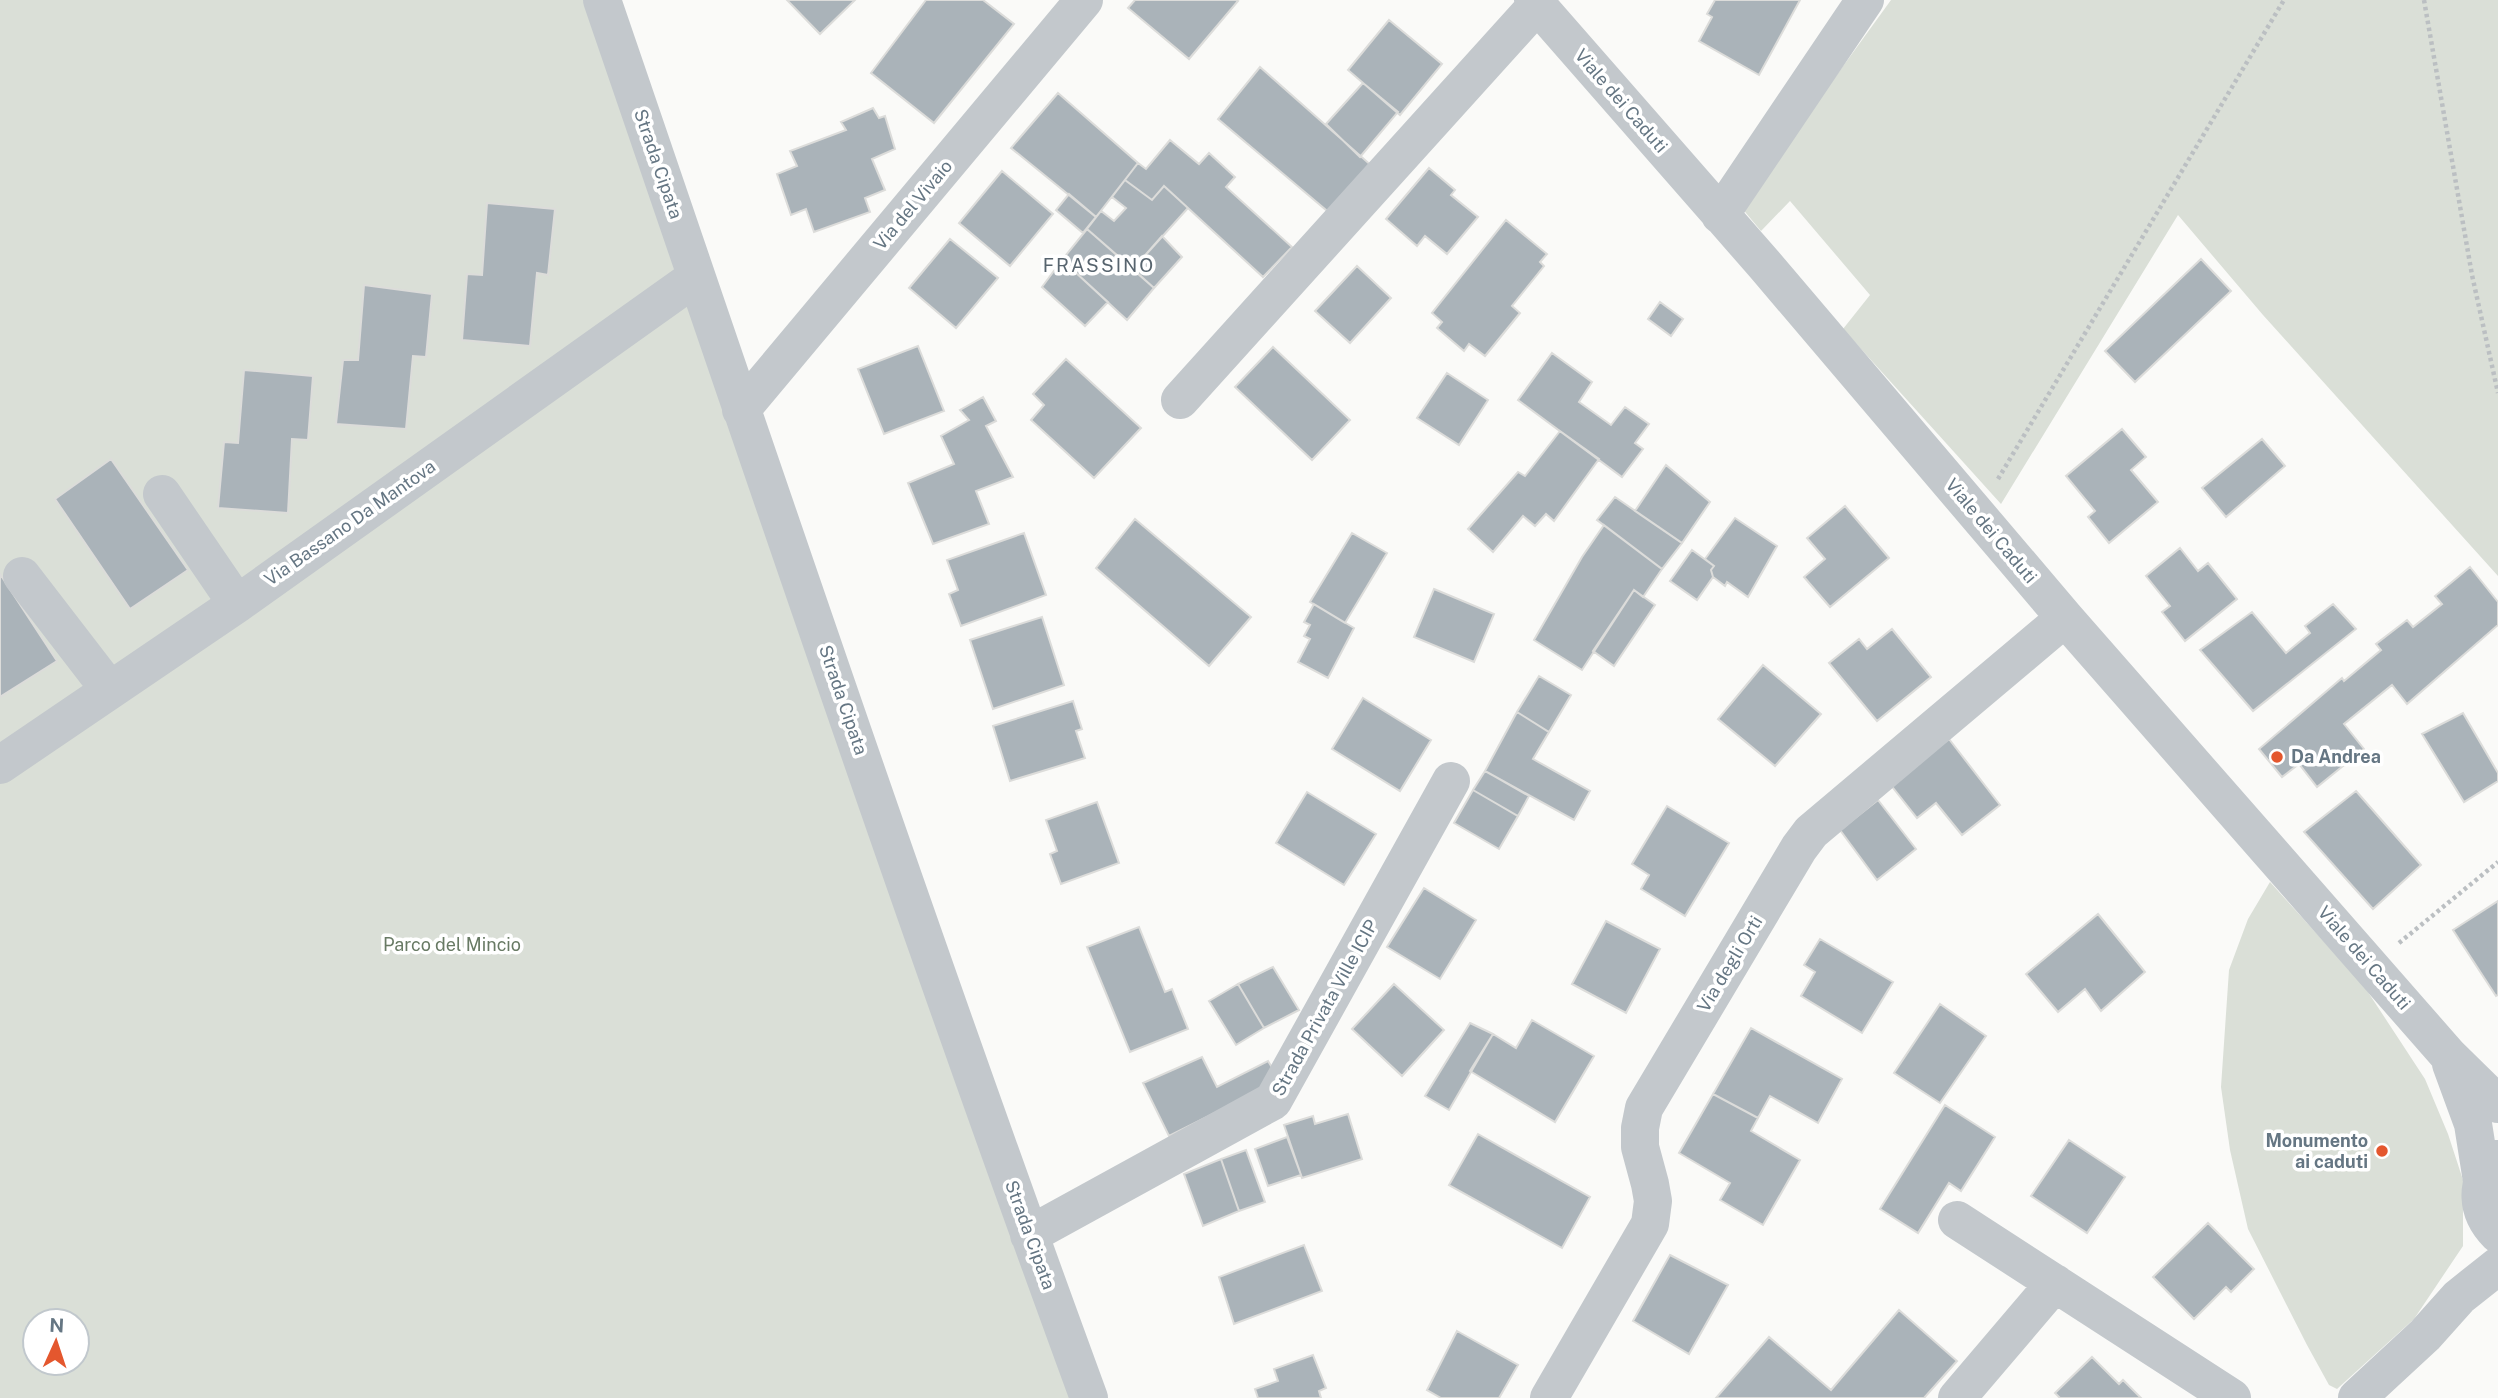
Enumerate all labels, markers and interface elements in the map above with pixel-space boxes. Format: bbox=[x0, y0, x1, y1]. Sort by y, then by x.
street label: Viale dei Caduti bbox=[1571, 45, 1672, 157]
street label: Strada Cipata bbox=[630, 106, 687, 221]
street label: Via del Vivaio bbox=[869, 155, 956, 254]
district label: FRASSINO bbox=[1043, 254, 1155, 276]
street label: Via Bassano Da Mantova bbox=[260, 455, 439, 590]
street label: Viale dei Caduti bbox=[1941, 474, 2041, 587]
street label: Strada Cipata bbox=[815, 642, 872, 757]
place label: Da Andrea bbox=[2291, 746, 2381, 767]
marker: Da Andrea bbox=[2269, 749, 2285, 765]
street label: Viale dei Caduti bbox=[2314, 902, 2415, 1014]
street label: Via degli Orti bbox=[1693, 912, 1766, 1016]
street label: Strada Privata Ville ICIP bbox=[1267, 916, 1382, 1099]
park label: Parco del Mincio bbox=[383, 934, 521, 955]
place label: Monumento ai caduti bbox=[2266, 1130, 2368, 1172]
marker: Monumento ai caduti bbox=[2374, 1143, 2390, 1159]
street label: Strada Cipata bbox=[1001, 1177, 1060, 1292]
north arrow bbox=[21, 1307, 91, 1377]
text: N bbox=[49, 1314, 65, 1336]

